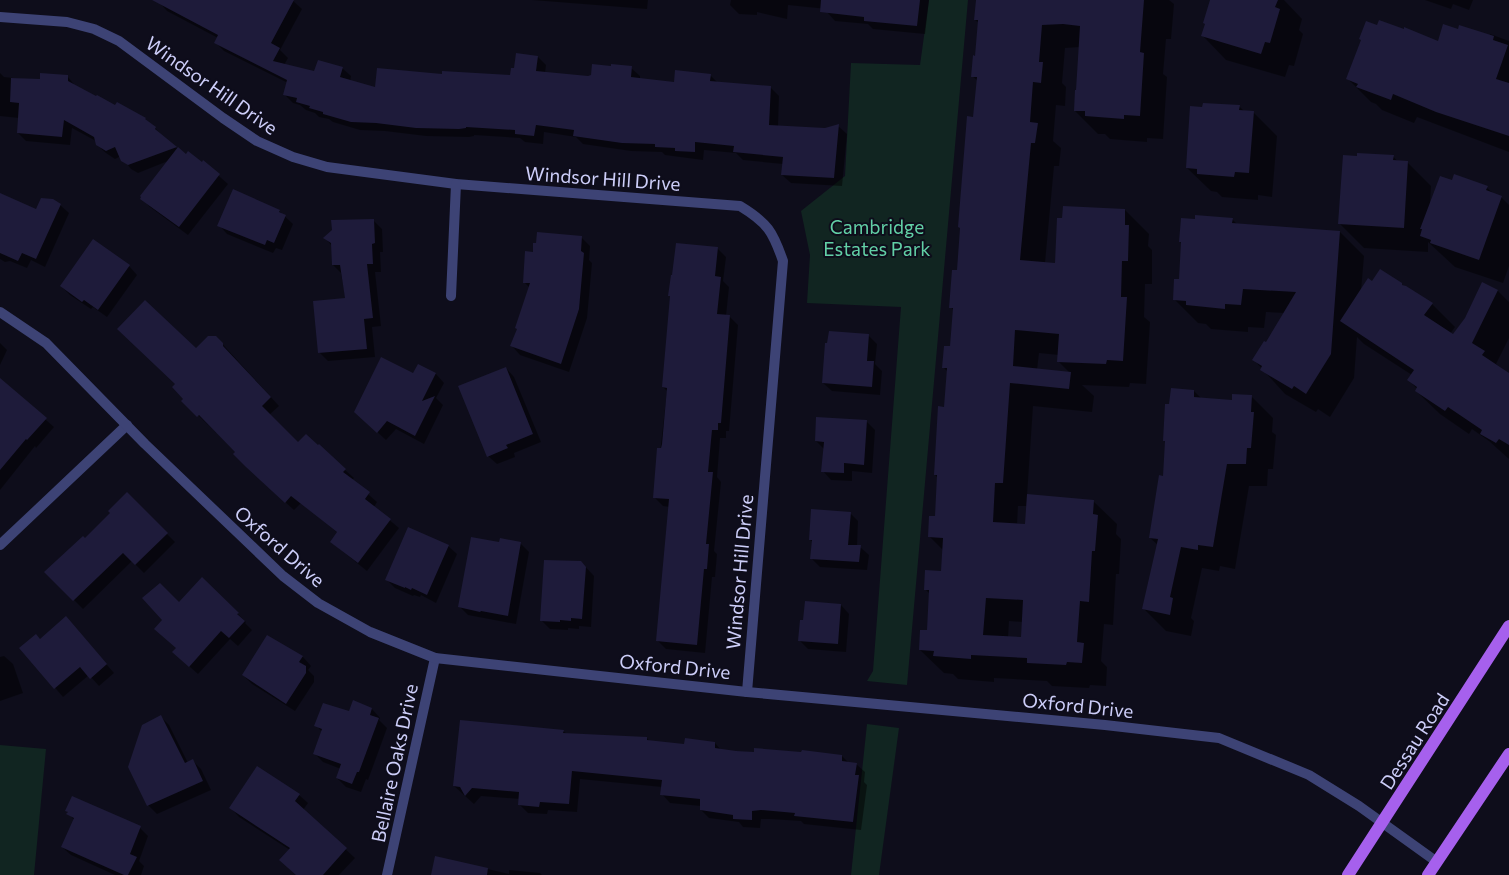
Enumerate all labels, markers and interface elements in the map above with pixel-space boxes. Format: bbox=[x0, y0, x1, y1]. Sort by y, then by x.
street label: Windsor Hill Drive bbox=[142, 31, 282, 139]
street label: Windsor Hill Drive bbox=[525, 161, 681, 195]
park label: Cambridge Estates Park bbox=[823, 215, 931, 260]
street label: Windsor Hill Drive bbox=[721, 493, 757, 651]
street label: Oxford Drive bbox=[230, 501, 330, 591]
street label: Oxford Drive bbox=[618, 649, 732, 683]
street label: Bellaire Oaks Drive bbox=[366, 682, 422, 844]
street label: Oxford Drive bbox=[1021, 688, 1135, 722]
street label: Dessau Road bbox=[1374, 689, 1454, 793]

